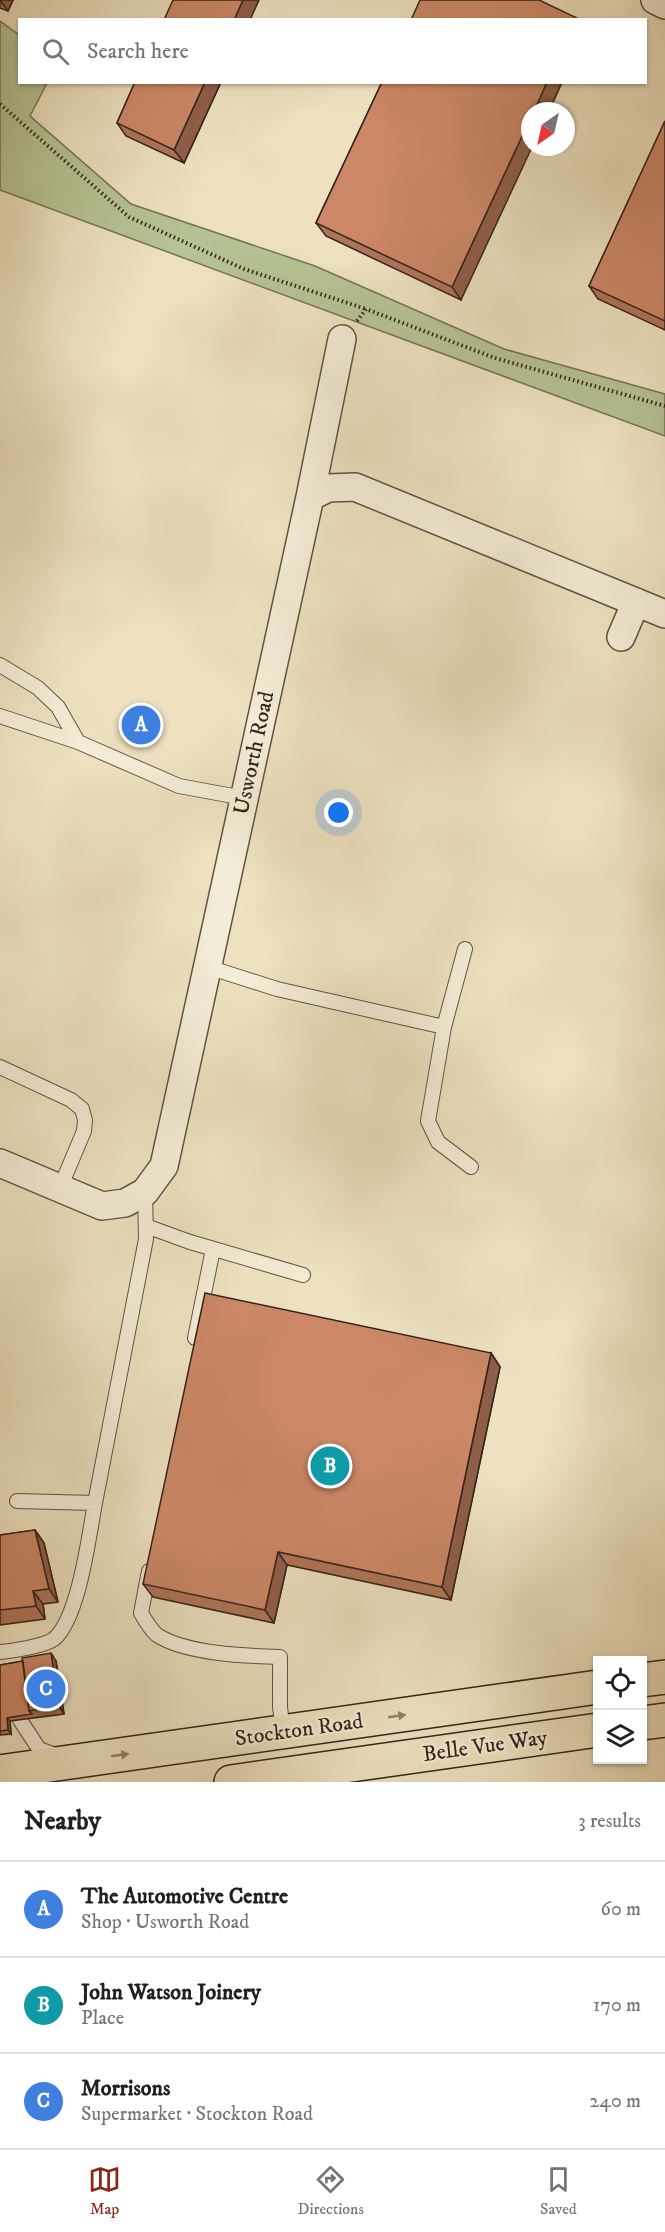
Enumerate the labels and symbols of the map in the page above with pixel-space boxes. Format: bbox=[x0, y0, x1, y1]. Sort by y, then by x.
north arrow bbox=[521, 102, 575, 156]
street label: Usworth Road bbox=[228, 689, 280, 817]
pin: A bbox=[122, 702, 160, 748]
your location bbox=[324, 798, 353, 827]
pin: B bbox=[310, 1444, 350, 1488]
pin: C bbox=[26, 1666, 66, 1712]
street label: Stockton Road bbox=[233, 1708, 365, 1752]
one-way arrow bbox=[387, 1711, 406, 1720]
street label: Belle Vue Way bbox=[421, 1724, 550, 1768]
one-way arrow bbox=[111, 1751, 130, 1760]

